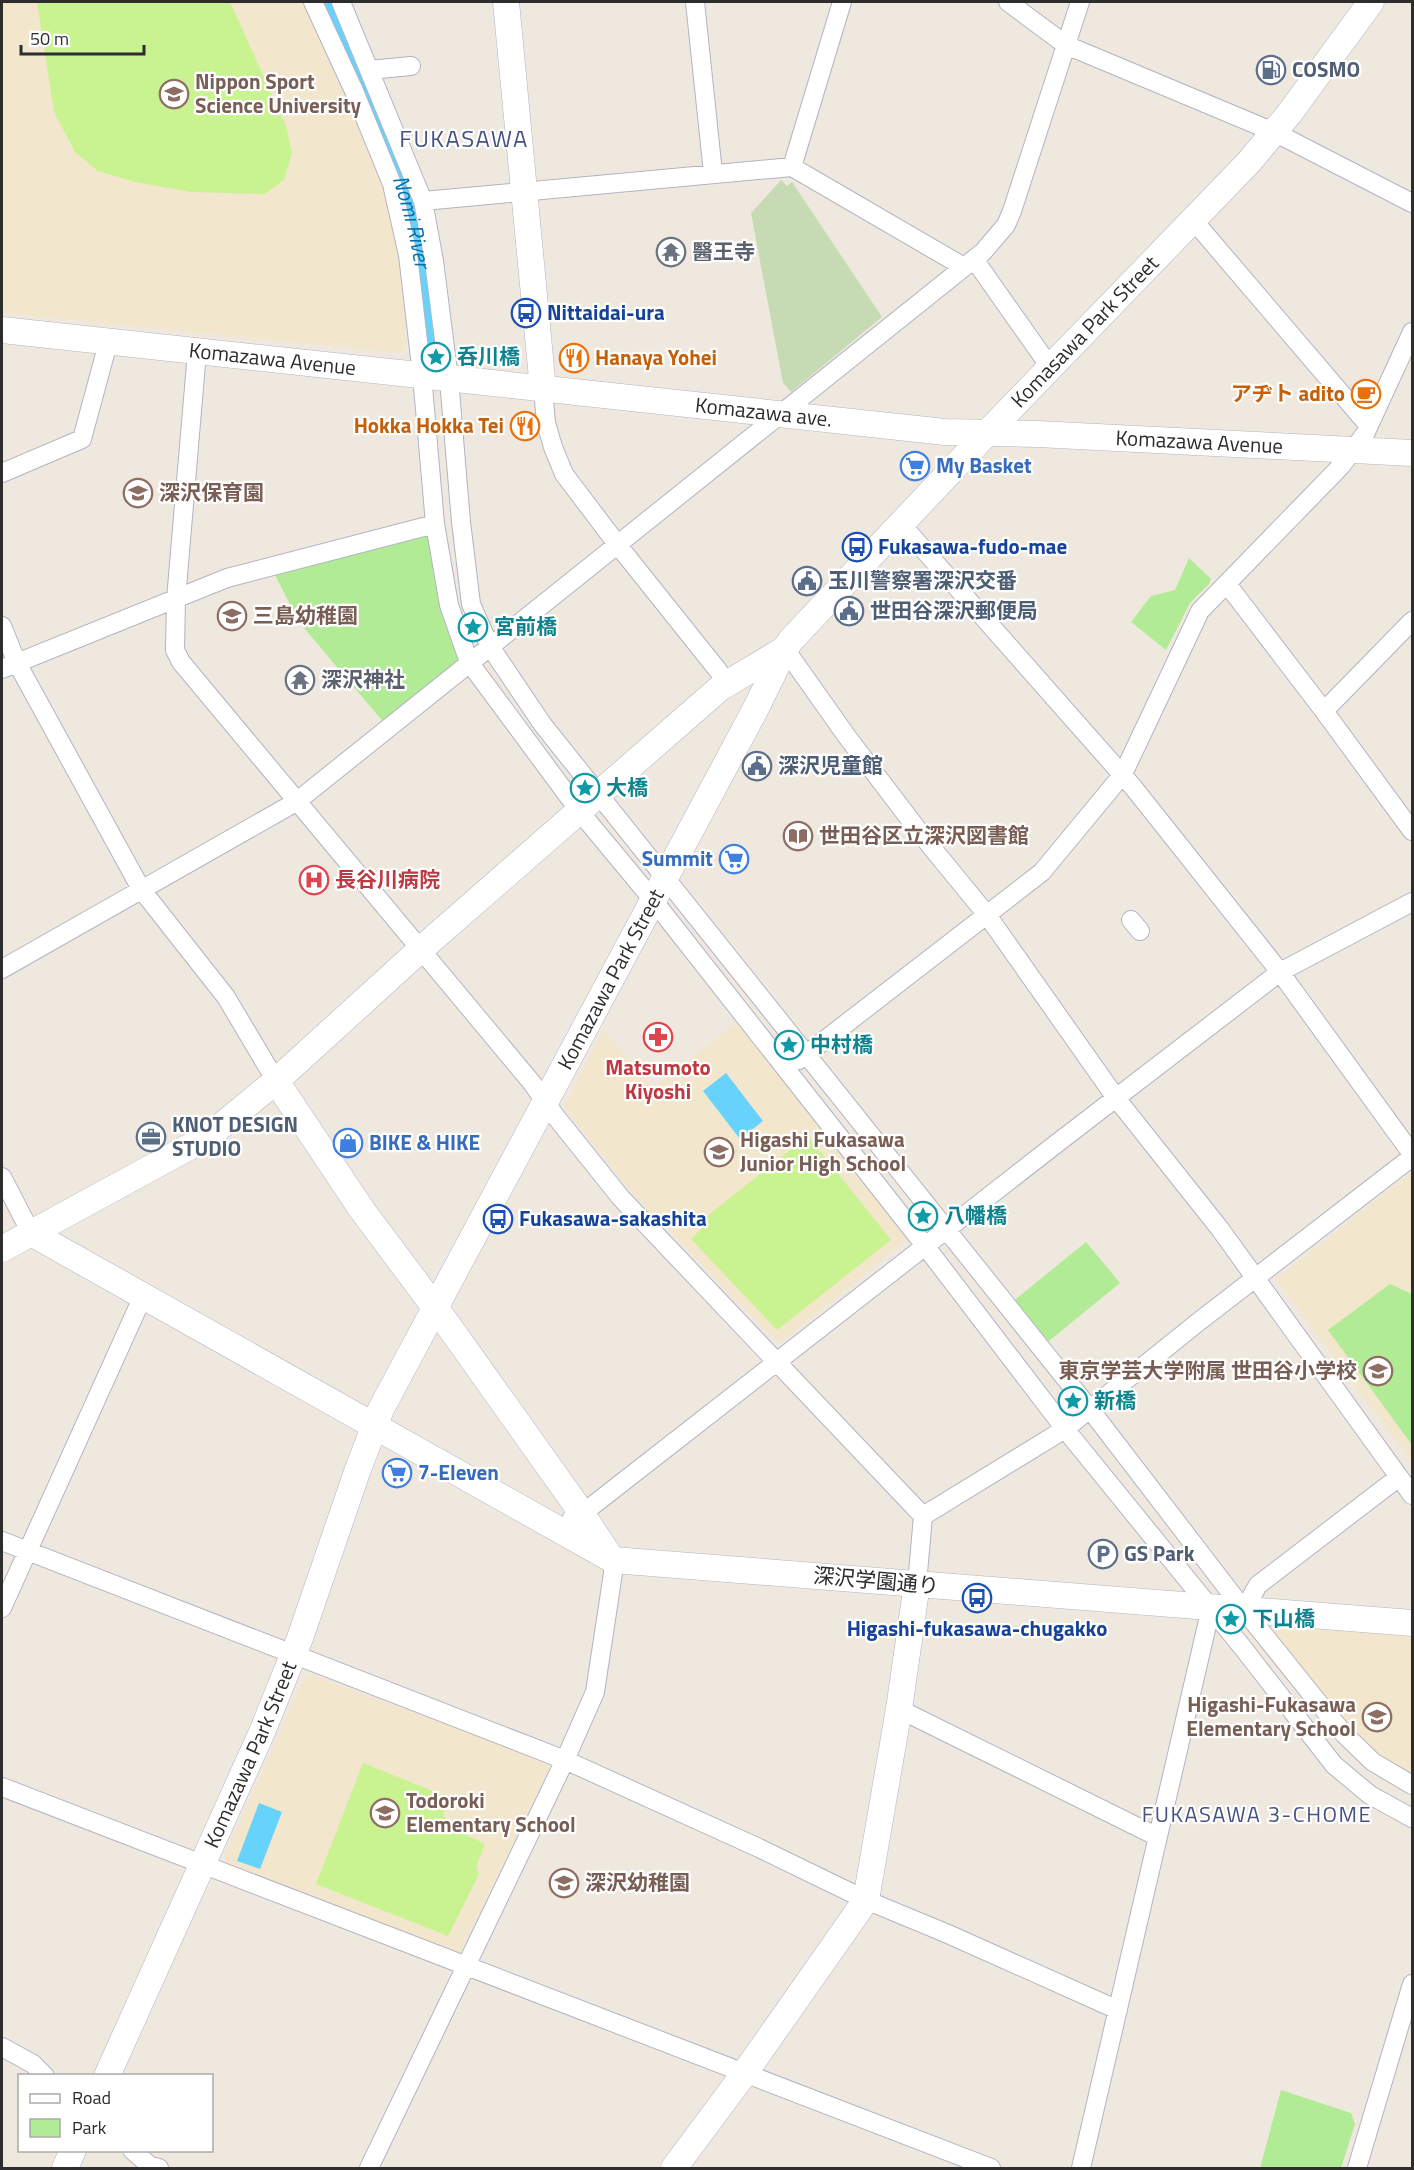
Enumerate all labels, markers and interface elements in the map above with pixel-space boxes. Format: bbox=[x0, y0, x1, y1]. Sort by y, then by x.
scale bar bbox=[21, 18, 144, 56]
text: 50 m bbox=[30, 25, 69, 52]
place label: COSMO bbox=[1292, 53, 1360, 85]
fuel station icon: COSMO bbox=[1255, 54, 1287, 86]
place label: Nippon Sport Science University bbox=[195, 65, 362, 121]
school or university icon: Nippon Sport Science University bbox=[158, 78, 190, 110]
district label: FUKASAWA bbox=[399, 120, 529, 156]
water label: Nomi River bbox=[384, 171, 441, 274]
place label: 醫王寺 bbox=[692, 235, 755, 267]
temple icon: 醫王寺 bbox=[655, 236, 687, 268]
street label: Komasawa Park Street bbox=[1003, 247, 1166, 415]
place label: Nittaidai-ura bbox=[547, 296, 665, 328]
bus stop icon: Nittaidai-ura bbox=[510, 297, 542, 329]
street label: Komazawa Avenue bbox=[187, 333, 358, 383]
place label: 呑川橋 bbox=[457, 340, 520, 372]
place icon: 呑川橋 bbox=[420, 341, 452, 373]
place label: Hanaya Yohei bbox=[595, 341, 717, 373]
restaurant icon: Hanaya Yohei bbox=[558, 342, 590, 374]
place label: アヂト adito bbox=[1231, 377, 1345, 409]
cafe icon: アヂト adito bbox=[1350, 378, 1382, 410]
street label: Komazawa ave. bbox=[694, 388, 834, 435]
place label: Hokka Hokka Tei bbox=[354, 409, 504, 441]
restaurant icon: Hokka Hokka Tei bbox=[509, 410, 541, 442]
street label: Komazawa Avenue bbox=[1115, 421, 1284, 461]
place label: My Basket bbox=[936, 449, 1032, 481]
supermarket icon: My Basket bbox=[899, 450, 931, 482]
place label: 深沢保育園 bbox=[159, 476, 264, 508]
school or university icon: 深沢保育園 bbox=[122, 477, 154, 509]
place label: Fukasawa-fudo-mae bbox=[878, 530, 1067, 562]
bus stop icon: Fukasawa-fudo-mae bbox=[841, 531, 873, 563]
place label: 玉川警察署深沢交番 bbox=[828, 564, 1017, 596]
public building icon: 玉川警察署深沢交番 bbox=[791, 565, 823, 597]
place label: 世田谷深沢郵便局 bbox=[870, 594, 1038, 626]
public building icon: 世田谷深沢郵便局 bbox=[833, 595, 865, 627]
place label: 三島幼稚園 bbox=[253, 599, 358, 631]
school or university icon: 三島幼稚園 bbox=[216, 600, 248, 632]
place label: 宮前橋 bbox=[494, 610, 557, 642]
place icon: 宮前橋 bbox=[457, 611, 489, 643]
place label: 深沢神社 bbox=[321, 663, 405, 695]
temple icon: 深沢神社 bbox=[284, 664, 316, 696]
place label: 深沢児童館 bbox=[778, 749, 883, 781]
public building icon: 深沢児童館 bbox=[741, 750, 773, 782]
place label: 大橋 bbox=[606, 771, 648, 803]
place icon: 大橋 bbox=[569, 772, 601, 804]
place label: 世田谷区立深沢図書館 bbox=[819, 819, 1029, 851]
library icon: 世田谷区立深沢図書館 bbox=[782, 820, 814, 852]
place label: Summit bbox=[642, 842, 713, 874]
supermarket icon: Summit bbox=[718, 843, 750, 875]
place label: 長谷川病院 bbox=[335, 863, 440, 895]
hospital icon: 長谷川病院 bbox=[298, 864, 330, 896]
street label: Komazawa Park Street bbox=[549, 882, 672, 1075]
pharmacy icon: Matsumoto Kiyoshi bbox=[642, 1021, 674, 1053]
place label: 中村橋 bbox=[810, 1028, 873, 1060]
place icon: 中村橋 bbox=[773, 1029, 805, 1061]
place label: Matsumoto Kiyoshi bbox=[605, 1051, 711, 1107]
place label: KNOT DESIGN STUDIO bbox=[172, 1108, 298, 1164]
office icon: KNOT DESIGN STUDIO bbox=[135, 1121, 167, 1153]
place label: Higashi Fukasawa Junior High School bbox=[740, 1123, 906, 1179]
place label: BIKE & HIKE bbox=[369, 1126, 480, 1158]
shop icon: BIKE & HIKE bbox=[332, 1127, 364, 1159]
school or university icon: Higashi Fukasawa Junior High School bbox=[703, 1136, 735, 1168]
place label: 八幡橋 bbox=[944, 1199, 1007, 1231]
place icon: 八幡橋 bbox=[907, 1200, 939, 1232]
place label: Fukasawa-sakashita bbox=[519, 1202, 707, 1234]
bus stop icon: Fukasawa-sakashita bbox=[482, 1203, 514, 1235]
place label: 東京学芸大学附属 世田谷小学校 bbox=[1058, 1354, 1357, 1386]
school or university icon: 東京学芸大学附属 世田谷小学校 bbox=[1362, 1355, 1394, 1387]
place label: 新橋 bbox=[1094, 1384, 1136, 1416]
place icon: 新橋 bbox=[1057, 1385, 1089, 1417]
place label: 7-Eleven bbox=[418, 1456, 499, 1488]
supermarket icon: 7-Eleven bbox=[381, 1457, 413, 1489]
place label: GS Park bbox=[1124, 1537, 1195, 1569]
parking icon: GS Park bbox=[1087, 1538, 1119, 1570]
street label: 深沢学園通り bbox=[812, 1559, 940, 1601]
bus stop icon: Higashi-fukasawa-chugakko bbox=[961, 1582, 993, 1614]
place label: 下山橋 bbox=[1252, 1602, 1315, 1634]
place icon: 下山橋 bbox=[1215, 1603, 1247, 1635]
place label: Higashi-fukasawa-chugakko bbox=[847, 1612, 1107, 1644]
street label: Komazawa Park Street bbox=[195, 1655, 304, 1853]
place label: Higashi-Fukasawa Elementary School bbox=[1186, 1688, 1356, 1744]
school or university icon: Higashi-Fukasawa Elementary School bbox=[1361, 1701, 1393, 1733]
place label: Todoroki Elementary School bbox=[406, 1784, 576, 1840]
school or university icon: Todoroki Elementary School bbox=[369, 1797, 401, 1829]
district label: FUKASAWA 3-CHOME bbox=[1142, 1797, 1372, 1831]
place label: 深沢幼稚園 bbox=[585, 1866, 690, 1898]
school or university icon: 深沢幼稚園 bbox=[548, 1867, 580, 1899]
legend bbox=[18, 2074, 213, 2152]
text: Road bbox=[72, 2084, 111, 2111]
text: Park bbox=[72, 2114, 107, 2141]

